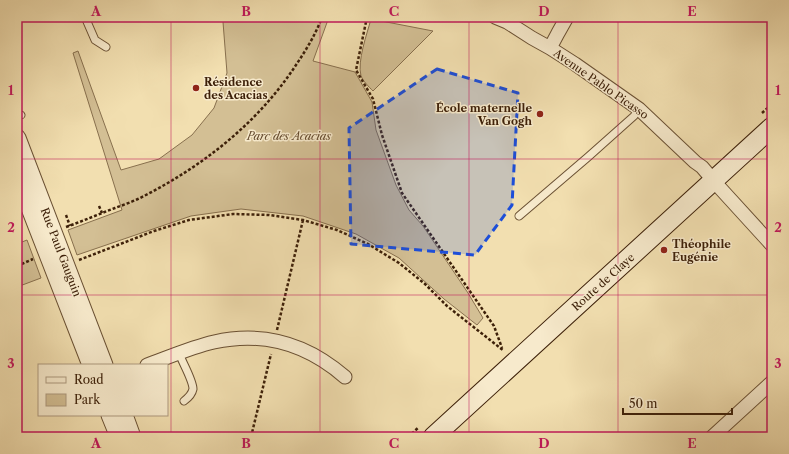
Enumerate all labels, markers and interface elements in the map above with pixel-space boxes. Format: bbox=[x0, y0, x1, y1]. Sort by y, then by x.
text: A bbox=[90, 3, 102, 19]
text: B bbox=[241, 3, 251, 19]
text: C bbox=[389, 3, 399, 19]
text: D bbox=[538, 3, 550, 19]
text: E bbox=[687, 3, 697, 19]
street label: Avenue Pablo Picasso bbox=[550, 45, 652, 122]
place label: Résidence des Acacias bbox=[204, 75, 268, 102]
text: 1 bbox=[8, 82, 14, 98]
text: 1 bbox=[775, 82, 781, 98]
marker: Résidence des Acacias bbox=[191, 83, 201, 93]
place label: École maternelle Van Gogh bbox=[436, 101, 532, 128]
marker: École maternelle Van Gogh bbox=[535, 109, 545, 119]
park label: Parc des Acacias bbox=[246, 129, 331, 143]
street label: Rue Paul Gauguin bbox=[38, 206, 84, 299]
text: 2 bbox=[7, 219, 15, 235]
text: 2 bbox=[774, 219, 782, 235]
place label: Théophile Eugénie bbox=[672, 237, 731, 264]
marker: Théophile Eugénie bbox=[659, 245, 669, 255]
street label: Route de Claye bbox=[569, 250, 637, 314]
text: 3 bbox=[7, 355, 15, 371]
text: 3 bbox=[774, 355, 782, 371]
legend bbox=[38, 364, 168, 416]
text: Road bbox=[74, 372, 104, 387]
scale bar bbox=[623, 390, 732, 416]
text: Park bbox=[74, 392, 101, 407]
text: 50 m bbox=[629, 396, 658, 411]
text: A bbox=[90, 435, 102, 451]
text: B bbox=[241, 435, 251, 451]
text: C bbox=[389, 435, 399, 451]
text: D bbox=[538, 435, 550, 451]
text: E bbox=[687, 435, 697, 451]

